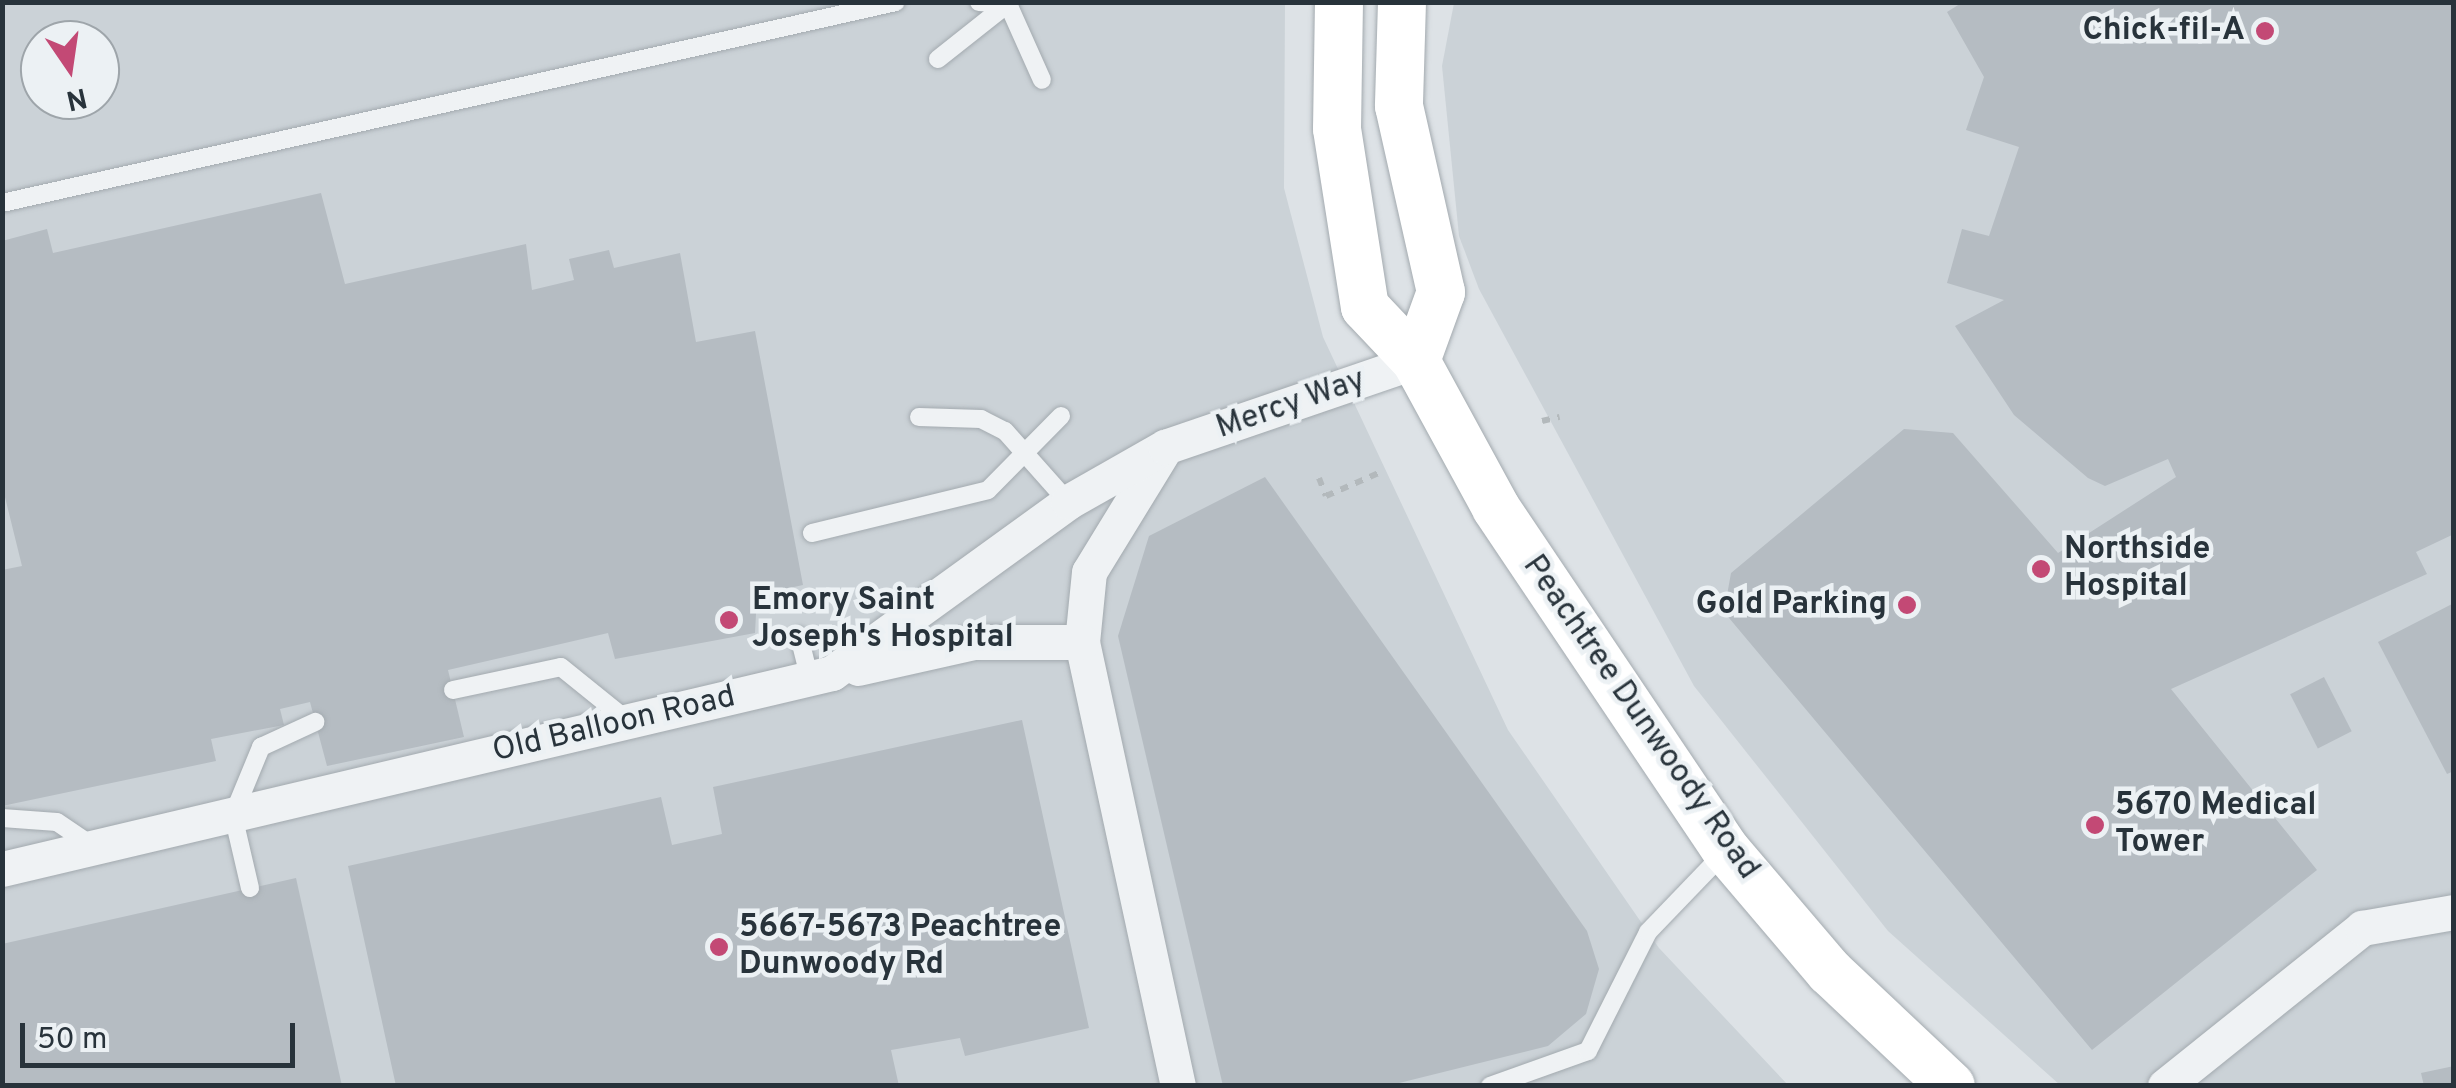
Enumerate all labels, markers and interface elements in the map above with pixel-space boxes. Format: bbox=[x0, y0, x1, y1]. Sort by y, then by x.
place label: Chick-fil-A bbox=[2082, 12, 2245, 50]
north arrow bbox=[20, 20, 120, 120]
marker: Chick-fil-A bbox=[2254, 20, 2276, 42]
text: N bbox=[62, 77, 90, 117]
street label: Mercy Way bbox=[1211, 362, 1371, 448]
place label: Northside Hospital bbox=[2064, 532, 2210, 607]
street label: Peachtree Dunwoody Road bbox=[1513, 549, 1767, 887]
marker: Northside Hospital bbox=[2028, 556, 2054, 582]
place label: Emory Saint Joseph's Hospital bbox=[752, 583, 1014, 658]
place label: Gold Parking bbox=[1696, 586, 1887, 624]
marker: Gold Parking bbox=[1896, 594, 1918, 616]
marker: Emory Saint Joseph's Hospital bbox=[716, 607, 742, 633]
street label: Old Balloon Road bbox=[489, 678, 739, 772]
place label: 5670 Medical Tower bbox=[2115, 788, 2317, 863]
marker: 5670 Medical Tower bbox=[2084, 814, 2106, 836]
place label: 5667-5673 Peachtree Dunwoody Rd bbox=[739, 910, 1061, 985]
marker: 5667-5673 Peachtree Dunwoody Rd bbox=[708, 936, 730, 958]
scale bar bbox=[25, 1003, 300, 1065]
text: 50 m bbox=[37, 1022, 107, 1059]

